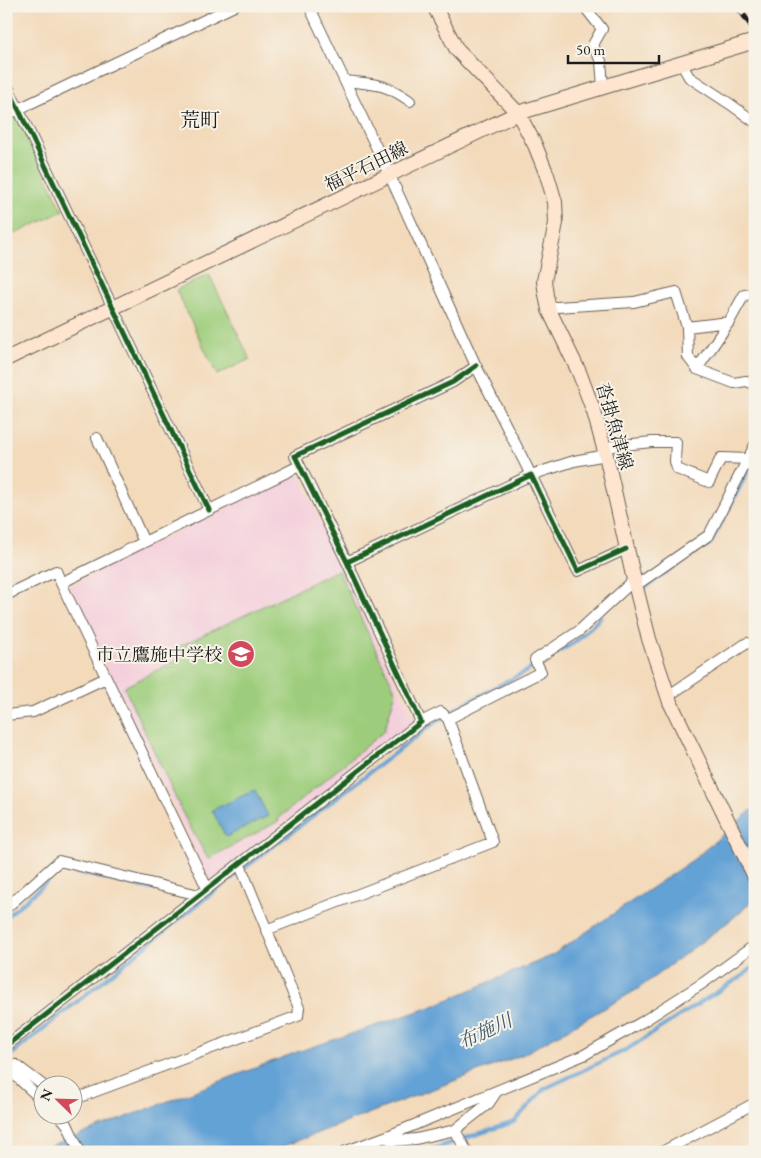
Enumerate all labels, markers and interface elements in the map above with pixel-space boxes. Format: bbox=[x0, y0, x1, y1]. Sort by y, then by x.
scale bar bbox=[568, 32, 660, 64]
text: 50 m bbox=[576, 40, 605, 59]
district label: 荒町 bbox=[180, 107, 220, 133]
street label: 福平石田線 bbox=[321, 136, 411, 196]
street label: 沓掛魚津線 bbox=[592, 380, 638, 472]
school or university icon: 市立鷹施中学校 bbox=[226, 639, 256, 669]
place label: 市立鷹施中学校 bbox=[96, 643, 222, 666]
water label: 布施川 bbox=[454, 1007, 518, 1054]
north arrow bbox=[32, 1076, 82, 1126]
text: N bbox=[36, 1086, 57, 1104]

